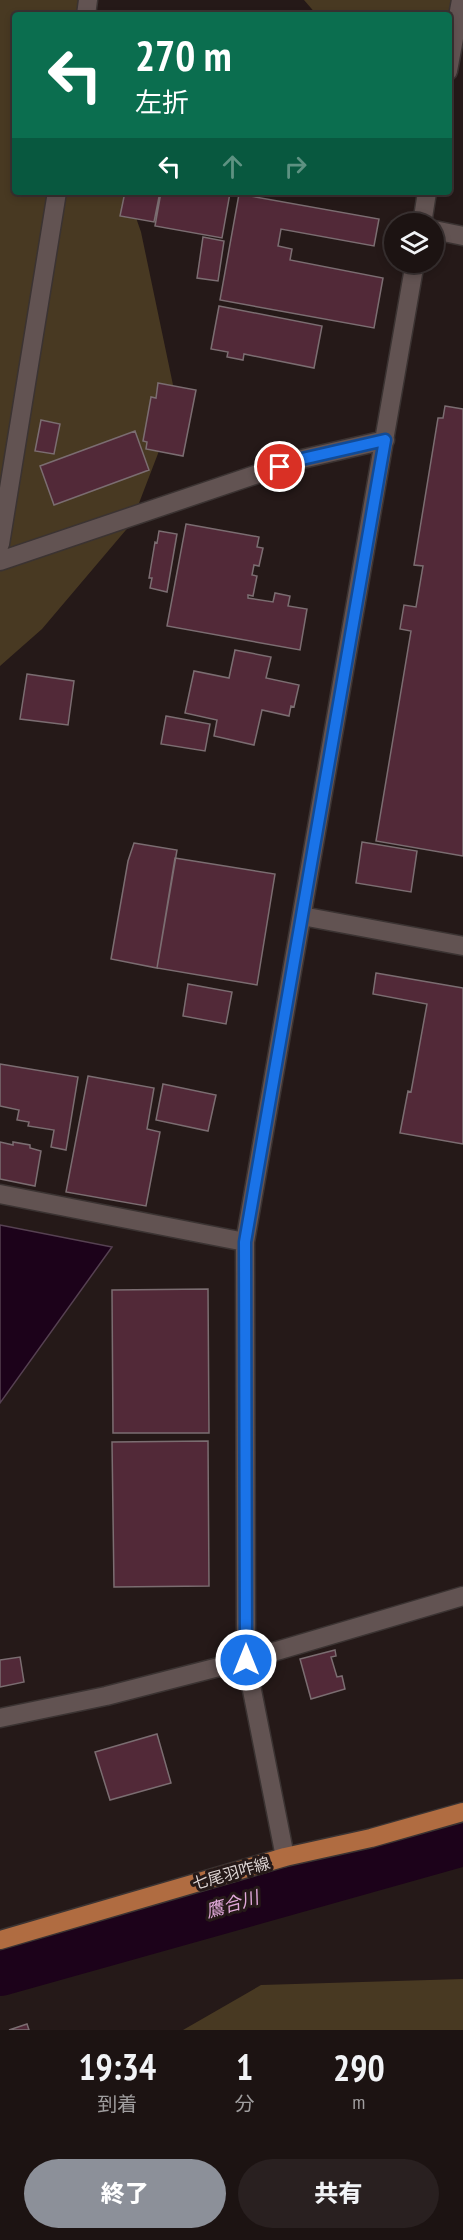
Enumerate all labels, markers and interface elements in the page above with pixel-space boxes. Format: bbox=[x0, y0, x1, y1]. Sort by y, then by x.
text: 270 m bbox=[135, 28, 232, 83]
icon: left bbox=[36, 36, 114, 114]
text: 左折 bbox=[135, 85, 189, 119]
icon: left bbox=[153, 150, 186, 183]
icon: ahead bbox=[216, 150, 249, 183]
icon: right bbox=[279, 150, 312, 183]
map controls bbox=[384, 213, 444, 273]
button: layers bbox=[384, 213, 444, 273]
pin bbox=[254, 441, 305, 492]
icon: arrive bbox=[263, 450, 296, 483]
position arrow bbox=[214, 1628, 278, 1692]
street label: 七尾羽咋線 bbox=[190, 1852, 272, 1894]
water label: 鷹合川 bbox=[203, 1885, 263, 1922]
text: 19:34 bbox=[78, 2043, 156, 2090]
text: 1 bbox=[236, 2043, 253, 2090]
text: 290 bbox=[333, 2044, 385, 2091]
text: m bbox=[352, 2089, 365, 2115]
text: 到着 bbox=[97, 2091, 137, 2117]
text: 分 bbox=[235, 2091, 255, 2117]
button: 終了 bbox=[24, 2159, 226, 2228]
button: 共有 bbox=[238, 2159, 439, 2228]

